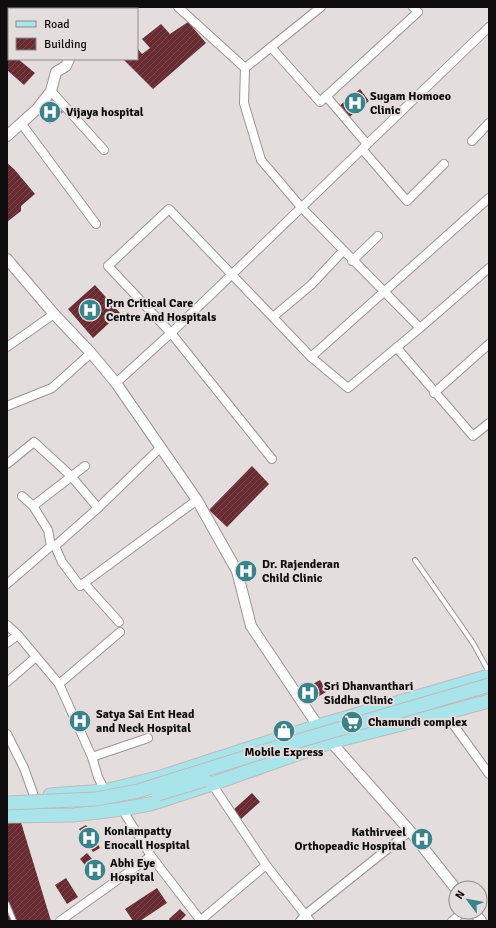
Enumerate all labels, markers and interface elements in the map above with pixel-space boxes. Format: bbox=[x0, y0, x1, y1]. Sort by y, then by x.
legend bbox=[8, 8, 138, 60]
text: Road bbox=[44, 17, 70, 32]
text: Building bbox=[44, 37, 87, 52]
place label: Sugam Homoeo Clinic bbox=[370, 89, 451, 118]
hospital icon: Sugam Homoeo Clinic bbox=[342, 90, 368, 116]
hospital icon: Vijaya hospital bbox=[37, 99, 63, 125]
place label: Vijaya hospital bbox=[66, 105, 144, 120]
place label: Prn Critical Care Centre And Hospitals bbox=[106, 296, 217, 325]
hospital icon: Prn Critical Care Centre And Hospitals bbox=[77, 297, 103, 323]
place label: Dr. Rajenderan Child Clinic bbox=[262, 557, 340, 586]
hospital icon: Dr. Rajenderan Child Clinic bbox=[233, 558, 259, 584]
place label: Sri Dhanvanthari Siddha Clinic bbox=[324, 679, 413, 708]
hospital icon: Sri Dhanvanthari Siddha Clinic bbox=[295, 680, 321, 706]
place label: Satya Sai Ent Head and Neck Hospital bbox=[96, 707, 195, 736]
hospital icon: Satya Sai Ent Head and Neck Hospital bbox=[67, 708, 93, 734]
supermarket icon: Chamundi complex bbox=[339, 709, 365, 735]
place label: Chamundi complex bbox=[368, 715, 467, 730]
shop icon: Mobile Express bbox=[271, 718, 297, 744]
place label: Mobile Express bbox=[245, 745, 324, 760]
place label: Konlampatty Enocall Hospital bbox=[104, 824, 190, 853]
hospital icon: Konlampatty Enocall Hospital bbox=[76, 825, 102, 851]
place label: Kathirveel Orthopeadic Hospital bbox=[294, 825, 406, 854]
hospital icon: Kathirveel Orthopeadic Hospital bbox=[409, 826, 435, 852]
place label: Abhi Eye Hospital bbox=[110, 856, 155, 885]
hospital icon: Abhi Eye Hospital bbox=[82, 857, 108, 883]
north arrow bbox=[448, 880, 488, 920]
text: N bbox=[452, 888, 467, 902]

